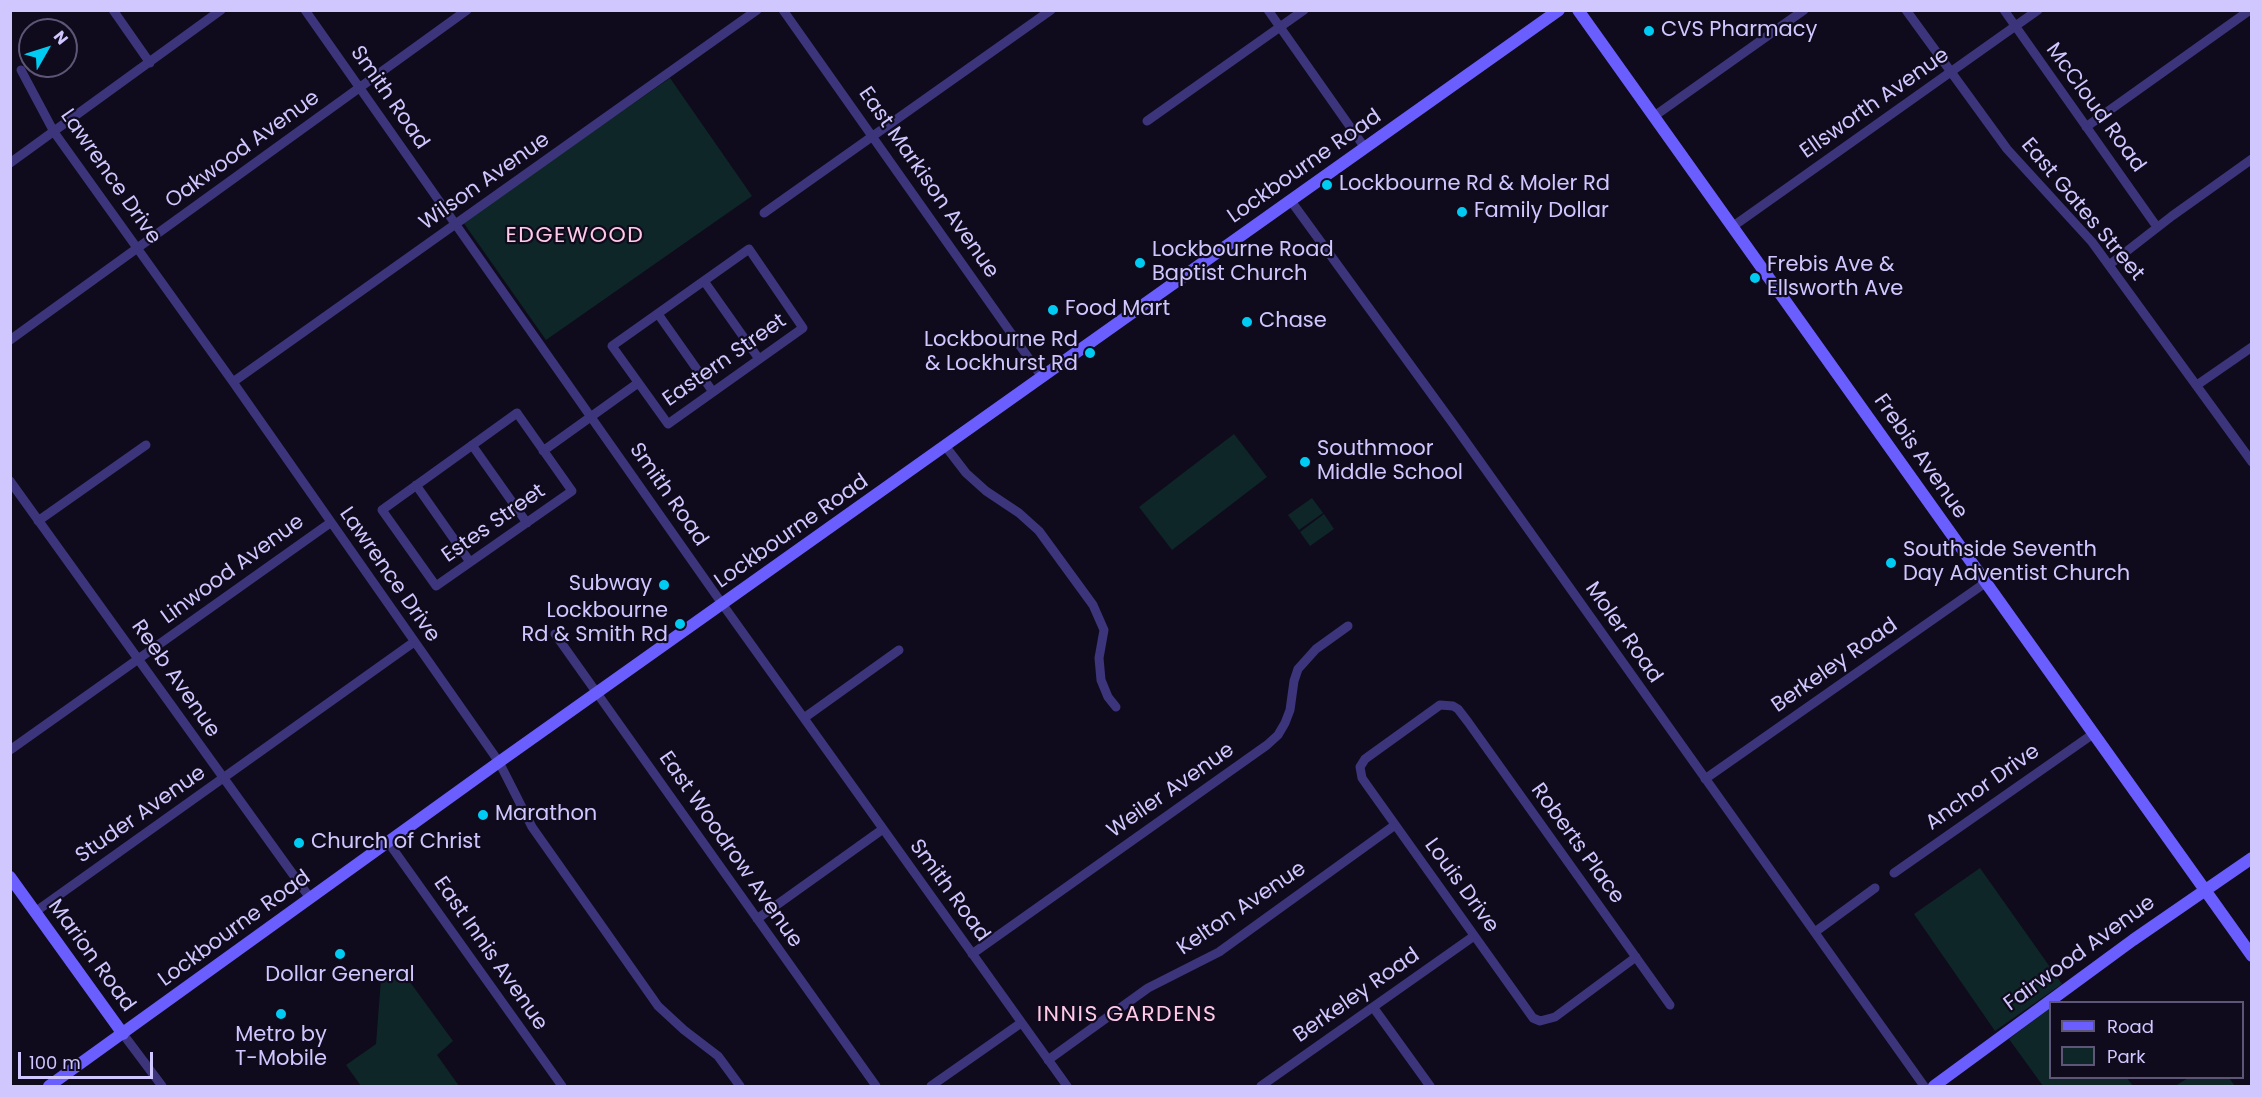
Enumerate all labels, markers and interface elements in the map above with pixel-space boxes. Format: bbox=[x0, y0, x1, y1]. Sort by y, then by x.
north arrow bbox=[18, 18, 78, 78]
place label: CVS Pharmacy bbox=[1661, 18, 1817, 44]
marker: CVS Pharmacy bbox=[1642, 24, 1656, 38]
text: N bbox=[48, 26, 74, 50]
street label: McCloud Road bbox=[2040, 39, 2150, 177]
street label: Smith Road bbox=[344, 41, 434, 155]
street label: Ellsworth Avenue bbox=[1796, 43, 1954, 165]
street label: East Markison Avenue bbox=[852, 83, 1004, 283]
street label: Oakwood Avenue bbox=[161, 86, 325, 214]
street label: Lawrence Drive bbox=[54, 105, 166, 249]
street label: Lockbourne Road bbox=[1223, 105, 1387, 229]
street label: Wilson Avenue bbox=[415, 128, 555, 236]
street label: East Gates Street bbox=[2015, 134, 2149, 286]
place label: Lockbourne Rd & Moler Rd bbox=[1339, 172, 1610, 198]
marker: Lockbourne Rd & Moler Rd bbox=[1320, 178, 1334, 192]
place label: Family Dollar bbox=[1474, 199, 1609, 225]
marker: Family Dollar bbox=[1455, 205, 1469, 219]
district label: EDGEWOOD bbox=[506, 223, 644, 249]
place label: Lockbourne Road Baptist Church bbox=[1152, 238, 1334, 288]
place label: Frebis Ave & Ellsworth Ave bbox=[1767, 253, 1903, 303]
marker: Lockbourne Road Baptist Church bbox=[1133, 256, 1147, 270]
marker: Frebis Ave & Ellsworth Ave bbox=[1748, 271, 1762, 285]
place label: Food Mart bbox=[1065, 297, 1170, 323]
marker: Food Mart bbox=[1046, 303, 1060, 317]
street label: Eastern Street bbox=[658, 309, 792, 413]
place label: Chase bbox=[1259, 309, 1327, 335]
marker: Chase bbox=[1240, 315, 1254, 329]
place label: Lockbourne Rd & Lockhurst Rd bbox=[924, 328, 1078, 378]
marker: Lockbourne Rd & Lockhurst Rd bbox=[1083, 346, 1097, 360]
street label: Frebis Avenue bbox=[1868, 390, 1972, 524]
place label: Southmoor Middle School bbox=[1317, 437, 1463, 487]
street label: Smith Road bbox=[623, 438, 713, 552]
marker: Southmoor Middle School bbox=[1298, 455, 1312, 469]
street label: Lockbourne Road bbox=[710, 470, 874, 594]
street label: Estes Street bbox=[437, 479, 551, 569]
street label: Lawrence Drive bbox=[333, 503, 445, 647]
street label: Linwood Avenue bbox=[157, 510, 309, 630]
place label: Southside Seventh Day Adventist Church bbox=[1903, 538, 2130, 588]
marker: Southside Seventh Day Adventist Church bbox=[1884, 556, 1898, 570]
place label: Subway bbox=[569, 572, 652, 598]
marker: Subway bbox=[657, 578, 671, 592]
street label: Moler Road bbox=[1579, 578, 1667, 688]
place label: Lockbourne Rd & Smith Rd bbox=[522, 599, 668, 649]
street label: Berkeley Road bbox=[1767, 613, 1903, 719]
street label: Reeb Avenue bbox=[125, 615, 225, 743]
marker: Lockbourne Rd & Smith Rd bbox=[673, 617, 687, 631]
street label: Weiler Avenue bbox=[1103, 738, 1239, 844]
street label: Anchor Drive bbox=[1921, 739, 2045, 837]
street label: East Woodrow Avenue bbox=[653, 747, 807, 953]
street label: Studer Avenue bbox=[71, 761, 211, 869]
street label: Roberts Place bbox=[1525, 779, 1629, 909]
place label: Marathon bbox=[495, 802, 597, 828]
marker: Marathon bbox=[476, 808, 490, 822]
place label: Church of Christ bbox=[311, 830, 481, 856]
street label: Louis Drive bbox=[1418, 834, 1504, 938]
street label: Smith Road bbox=[903, 835, 995, 947]
marker: Church of Christ bbox=[292, 836, 306, 850]
street label: Kelton Avenue bbox=[1173, 857, 1311, 961]
street label: Lockbourne Road bbox=[154, 865, 316, 993]
street label: East Innis Avenue bbox=[428, 872, 552, 1036]
street label: Fairwood Avenue bbox=[2000, 891, 2160, 1017]
street label: Marion Road bbox=[42, 895, 140, 1017]
street label: Berkeley Road bbox=[1289, 943, 1425, 1049]
marker: Dollar General bbox=[333, 947, 347, 961]
place label: Dollar General bbox=[265, 963, 415, 989]
legend bbox=[2049, 1001, 2244, 1079]
district label: INNIS GARDENS bbox=[1037, 1002, 1217, 1028]
marker: Metro by T-Mobile bbox=[274, 1007, 288, 1021]
text: Road bbox=[2107, 1014, 2154, 1039]
place label: Metro by T-Mobile bbox=[235, 1023, 327, 1073]
scale bar bbox=[21, 1040, 156, 1078]
text: Park bbox=[2107, 1044, 2146, 1069]
text: 100 m bbox=[29, 1050, 81, 1075]

